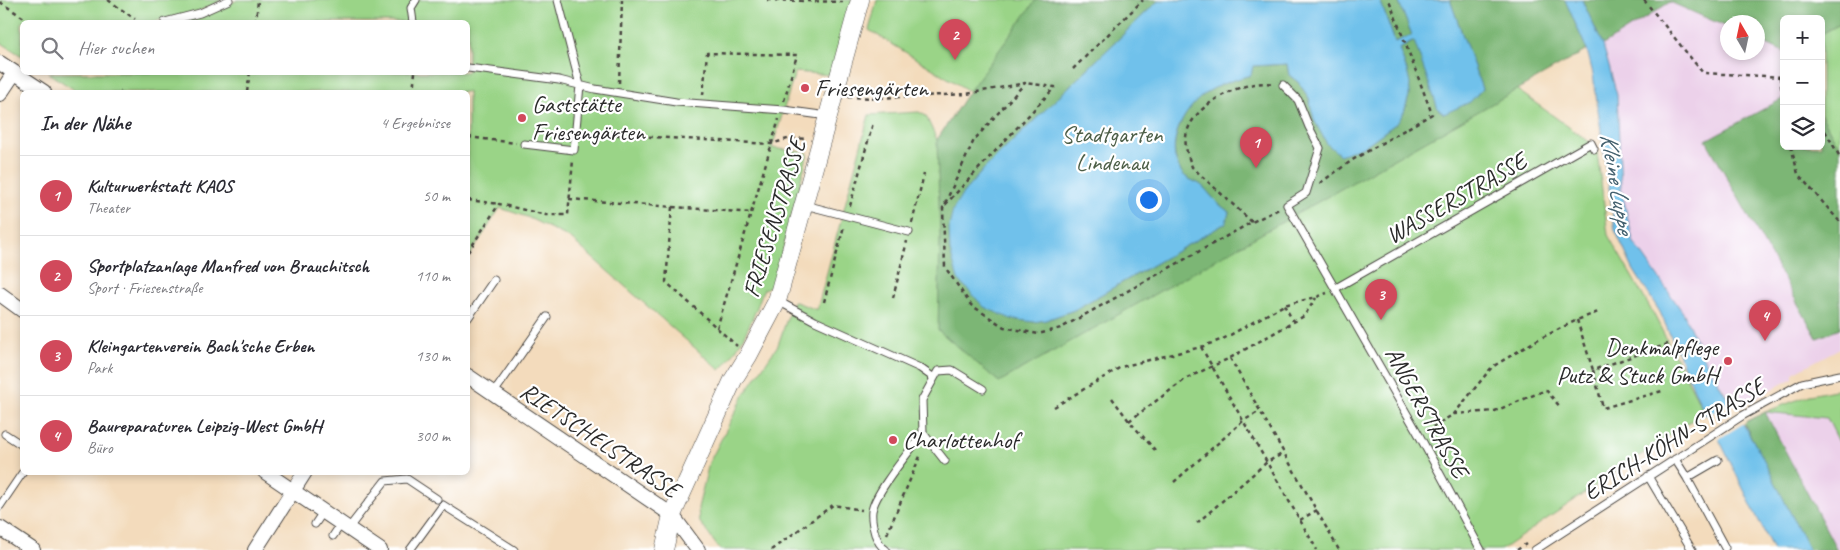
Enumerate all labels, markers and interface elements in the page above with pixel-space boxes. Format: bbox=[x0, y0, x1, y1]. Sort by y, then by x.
north arrow bbox=[1720, 15, 1765, 60]
map controls bbox=[1780, 15, 1825, 150]
button: + bbox=[1780, 15, 1825, 60]
pin: 2 bbox=[939, 19, 971, 60]
search box bbox=[20, 20, 470, 75]
icon: search bbox=[38, 34, 66, 62]
text: Hier suchen bbox=[78, 36, 154, 60]
button: − bbox=[1780, 60, 1825, 105]
place label: Friesengärten bbox=[815, 73, 929, 103]
marker: Friesengärten bbox=[799, 82, 811, 94]
place label: Gaststätte Friesengärten bbox=[532, 89, 646, 147]
button: layers bbox=[1780, 105, 1825, 150]
text: In der Nähe bbox=[40, 110, 130, 136]
marker: Gaststätte Friesengärten bbox=[516, 112, 528, 124]
text: 4 Ergebnisse bbox=[381, 113, 450, 133]
park label: Stadtgarten Lindenau bbox=[1061, 119, 1164, 177]
pin: 1 bbox=[1240, 127, 1272, 168]
water label: Kleine Luppe bbox=[1592, 131, 1642, 240]
street label: FRIESENSTRASSE bbox=[736, 133, 813, 301]
street label: WASSERSTRASSE bbox=[1381, 144, 1534, 250]
text: Kulturwerkstatt KAOS bbox=[87, 174, 233, 198]
text: 1 bbox=[52, 186, 60, 206]
text: 50 m bbox=[423, 186, 450, 206]
your location bbox=[1136, 187, 1162, 213]
text: Theater bbox=[87, 198, 130, 218]
text: Sportplatzanlage Manfred von Brauchitsch bbox=[87, 254, 369, 278]
text: 2 bbox=[52, 266, 60, 286]
text: 110 m bbox=[416, 266, 450, 286]
text: Sport · Friesenstraße bbox=[87, 278, 202, 298]
pin: 3 bbox=[1365, 279, 1397, 320]
pin: 4 bbox=[1749, 300, 1781, 341]
place label: Denkmalpflege Putz & Stuck GmbH bbox=[1557, 332, 1722, 390]
text: Kleingartenverein Bach'sche Erben bbox=[87, 334, 314, 358]
street label: ANGERSTRASSE bbox=[1379, 341, 1477, 486]
text: 3 bbox=[52, 346, 60, 366]
text: 130 m bbox=[416, 346, 450, 366]
marker: Denkmalpflege Putz & Stuck GmbH bbox=[1722, 355, 1734, 367]
text: Park bbox=[87, 358, 112, 378]
street label: ERICH-KÖHN-STRASSE bbox=[1578, 370, 1773, 507]
street label: RIETSCHELSTRASSE bbox=[515, 376, 688, 506]
text: Baureparaturen Leipzig-West GmbH bbox=[87, 414, 321, 438]
place label: Charlottenhof bbox=[903, 425, 1023, 455]
text: 4 bbox=[52, 426, 60, 446]
text: 300 m bbox=[416, 426, 450, 446]
marker: Charlottenhof bbox=[887, 434, 899, 446]
text: Büro bbox=[87, 438, 113, 458]

